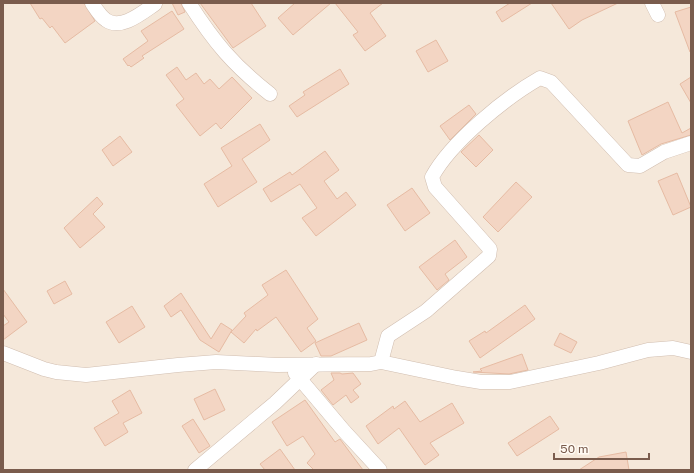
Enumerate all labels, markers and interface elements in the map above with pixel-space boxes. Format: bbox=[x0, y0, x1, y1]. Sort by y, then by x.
scale bar bbox=[554, 435, 649, 461]
text: 50 m bbox=[560, 442, 588, 456]

